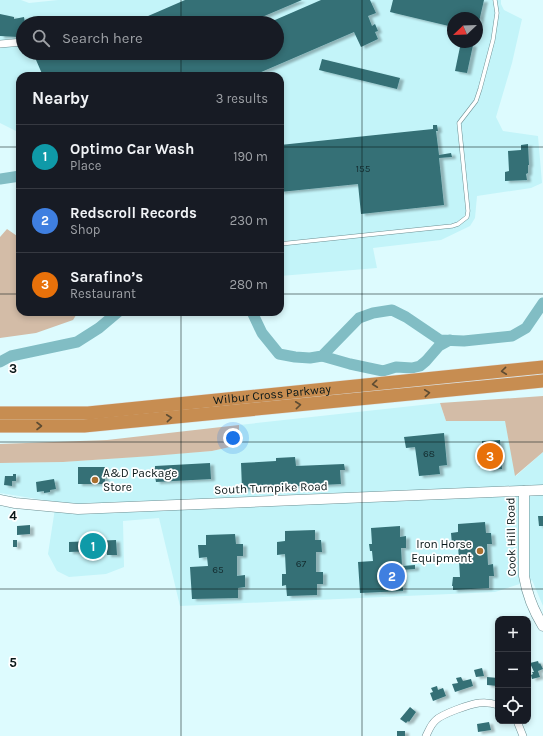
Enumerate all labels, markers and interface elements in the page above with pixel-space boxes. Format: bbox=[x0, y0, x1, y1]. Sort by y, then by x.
north arrow bbox=[447, 12, 483, 48]
search box bbox=[16, 16, 284, 60]
icon: search bbox=[30, 27, 52, 49]
text: Search here bbox=[62, 29, 143, 47]
text: Nearby bbox=[32, 88, 89, 108]
text: 3 results bbox=[216, 91, 268, 106]
text: Optimo Car Wash bbox=[70, 140, 194, 158]
text: 1 bbox=[43, 149, 47, 164]
text: 190 m bbox=[233, 149, 268, 164]
text: Place bbox=[70, 158, 101, 173]
house number: 155 bbox=[356, 163, 371, 175]
text: Redscroll Records bbox=[70, 204, 197, 222]
text: 2 bbox=[41, 213, 49, 228]
text: 230 m bbox=[230, 213, 268, 228]
text: Shop bbox=[70, 222, 100, 237]
text: Sarafino’s bbox=[70, 268, 143, 286]
text: 3 bbox=[41, 277, 49, 292]
text: 280 m bbox=[230, 277, 268, 292]
text: Restaurant bbox=[70, 286, 136, 301]
text: 3 bbox=[9, 361, 17, 376]
one-way arrow bbox=[501, 366, 507, 375]
one-way arrow bbox=[372, 379, 378, 388]
street label: Wilbur Cross Parkway bbox=[212, 381, 332, 407]
one-way arrow bbox=[424, 388, 430, 397]
one-way arrow bbox=[295, 401, 301, 410]
one-way arrow bbox=[166, 414, 172, 423]
one-way arrow bbox=[36, 422, 42, 430]
your location bbox=[223, 428, 243, 448]
pin: 3 bbox=[477, 441, 503, 471]
house number: 68 bbox=[423, 448, 435, 460]
place label: A&D Package Store bbox=[103, 466, 177, 494]
marker: A&D Package Store bbox=[90, 475, 100, 485]
street label: South Turnpike Road bbox=[214, 479, 328, 497]
street label: Cook Hill Road bbox=[503, 497, 519, 577]
text: 4 bbox=[9, 508, 17, 523]
pin: 1 bbox=[80, 531, 106, 561]
place label: Iron Horse Equipment bbox=[411, 537, 472, 565]
marker: Iron Horse Equipment bbox=[475, 546, 485, 556]
house number: 67 bbox=[296, 558, 307, 570]
pin: 2 bbox=[379, 561, 405, 591]
house number: 65 bbox=[212, 564, 224, 576]
map controls bbox=[495, 616, 531, 724]
button: + bbox=[495, 616, 531, 652]
button: − bbox=[495, 652, 531, 688]
text: 5 bbox=[9, 655, 17, 670]
button: locate bbox=[495, 688, 531, 724]

